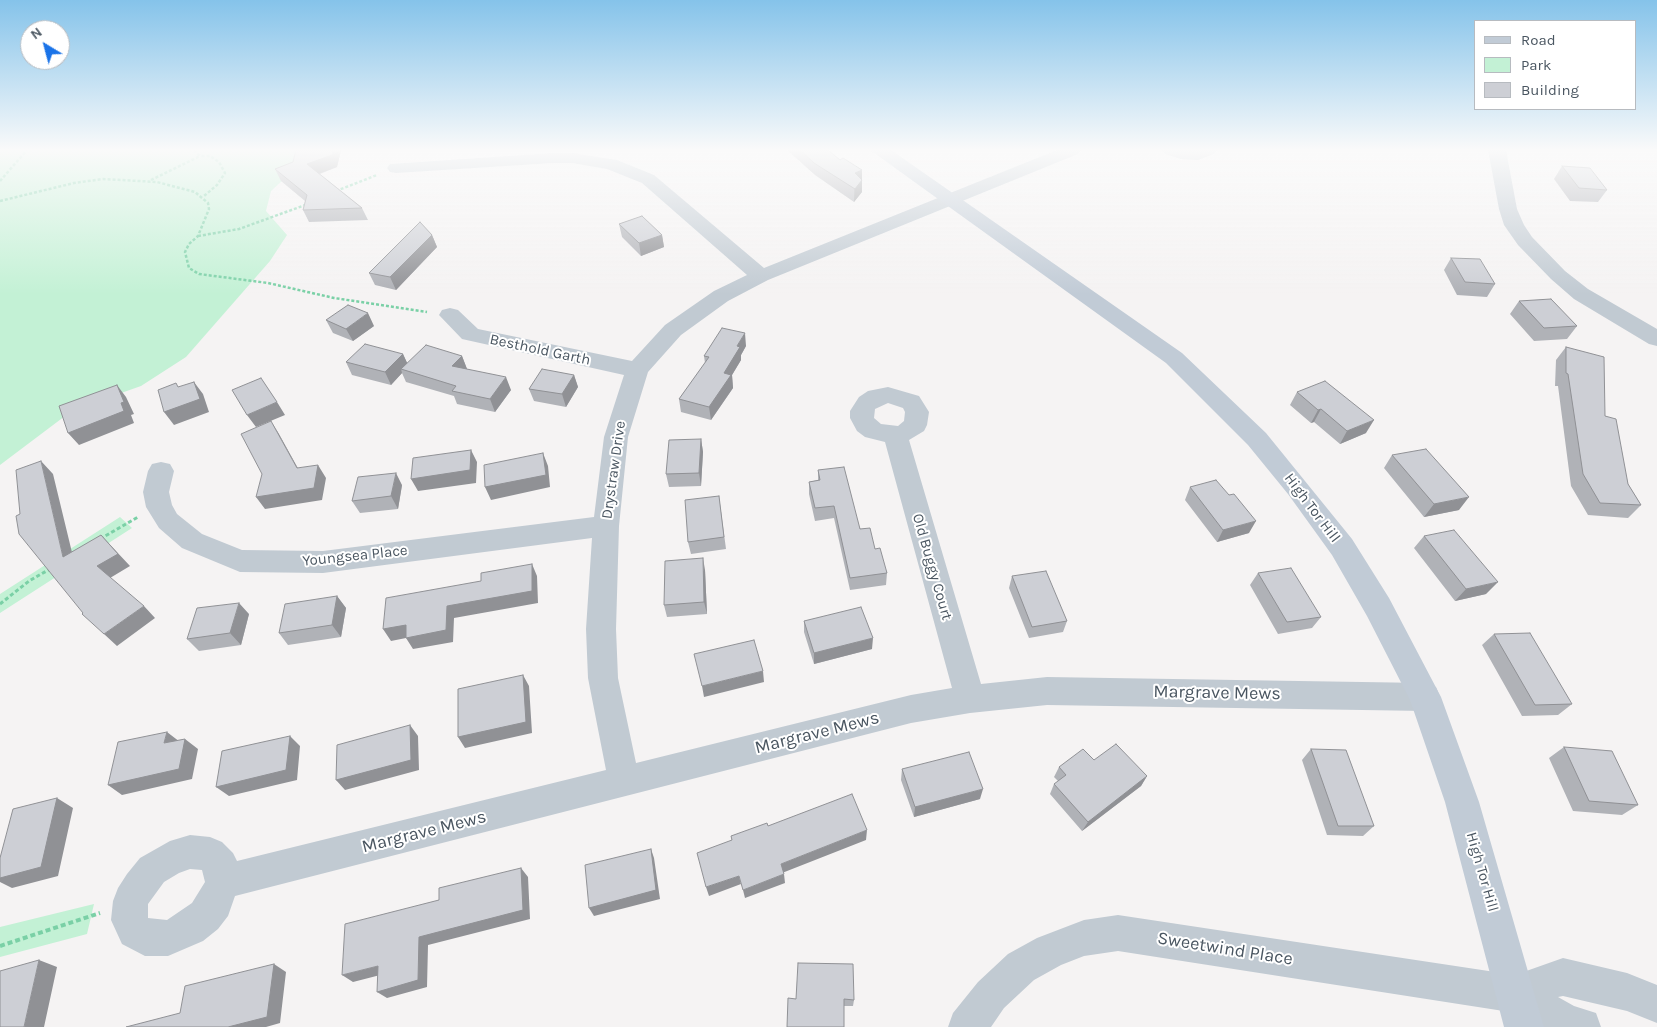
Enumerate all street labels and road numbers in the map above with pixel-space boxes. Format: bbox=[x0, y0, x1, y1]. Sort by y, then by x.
street label: Besthold Garth bbox=[488, 331, 592, 369]
street label: Drystraw Drive bbox=[598, 420, 630, 520]
street label: High Tor Hill bbox=[1280, 470, 1344, 546]
street label: Old Buggy Court bbox=[908, 512, 956, 622]
street label: Youngsea Place bbox=[302, 542, 408, 570]
street label: Margrave Mews bbox=[1153, 681, 1281, 705]
street label: Margrave Mews bbox=[753, 707, 881, 759]
street label: Margrave Mews bbox=[360, 806, 488, 858]
street label: High Tor Hill bbox=[1462, 830, 1502, 914]
street label: Sweetwind Place bbox=[1156, 928, 1294, 970]

